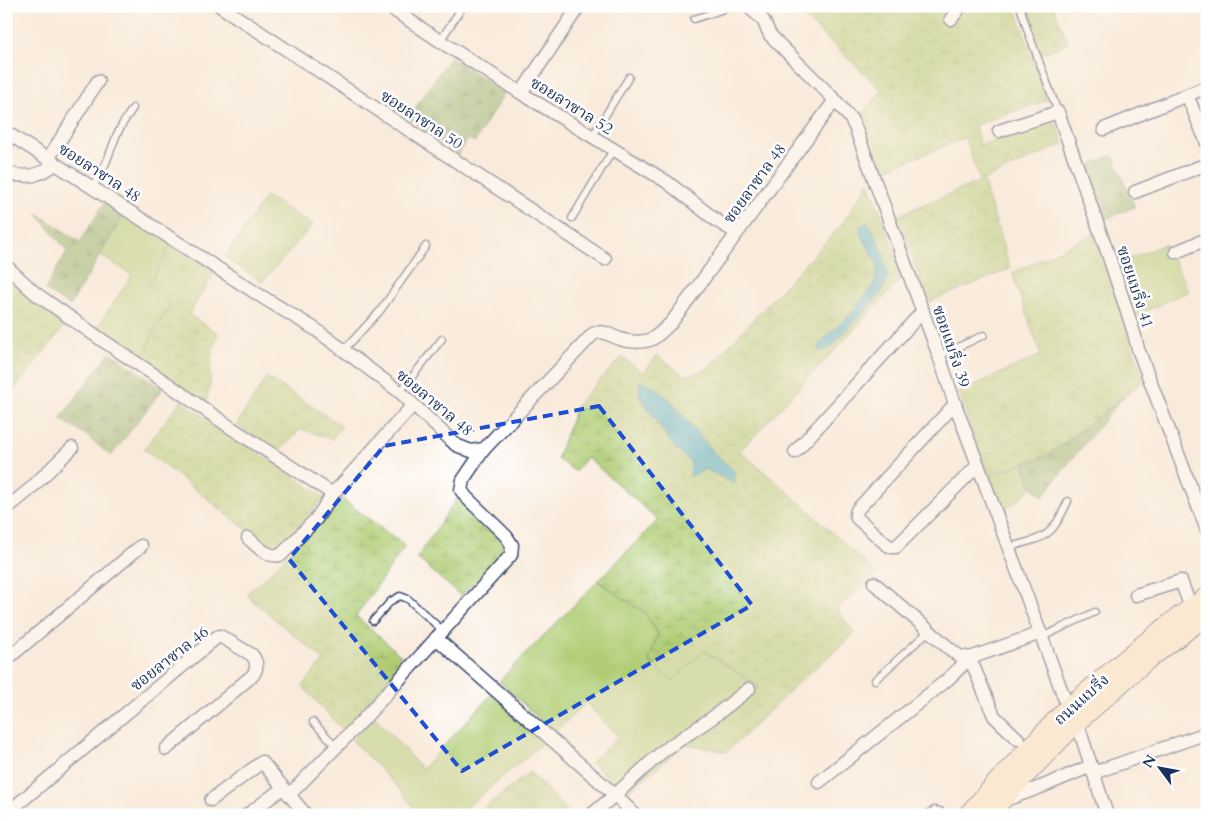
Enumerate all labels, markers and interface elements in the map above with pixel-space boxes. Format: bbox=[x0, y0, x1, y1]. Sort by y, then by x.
street label: ซอยลาซาล 52 bbox=[526, 72, 617, 140]
street label: ซอยลาซาล 50 bbox=[376, 85, 467, 155]
street label: ซอยลาซาล 48 bbox=[54, 138, 145, 208]
street label: ซอยลาซาล 48 bbox=[718, 139, 791, 228]
street label: ซอยแบริ่ง 41 bbox=[1111, 243, 1159, 331]
street label: ซอยแบริ่ง 39 bbox=[927, 302, 976, 390]
street label: ซอยลาซาล 48 bbox=[391, 364, 477, 441]
street label: ซอยลาซาล 46 bbox=[126, 621, 213, 696]
street label: ถนนแบริ่ง bbox=[1049, 669, 1114, 730]
north arrow bbox=[1136, 744, 1186, 794]
text: N bbox=[1138, 751, 1161, 772]

